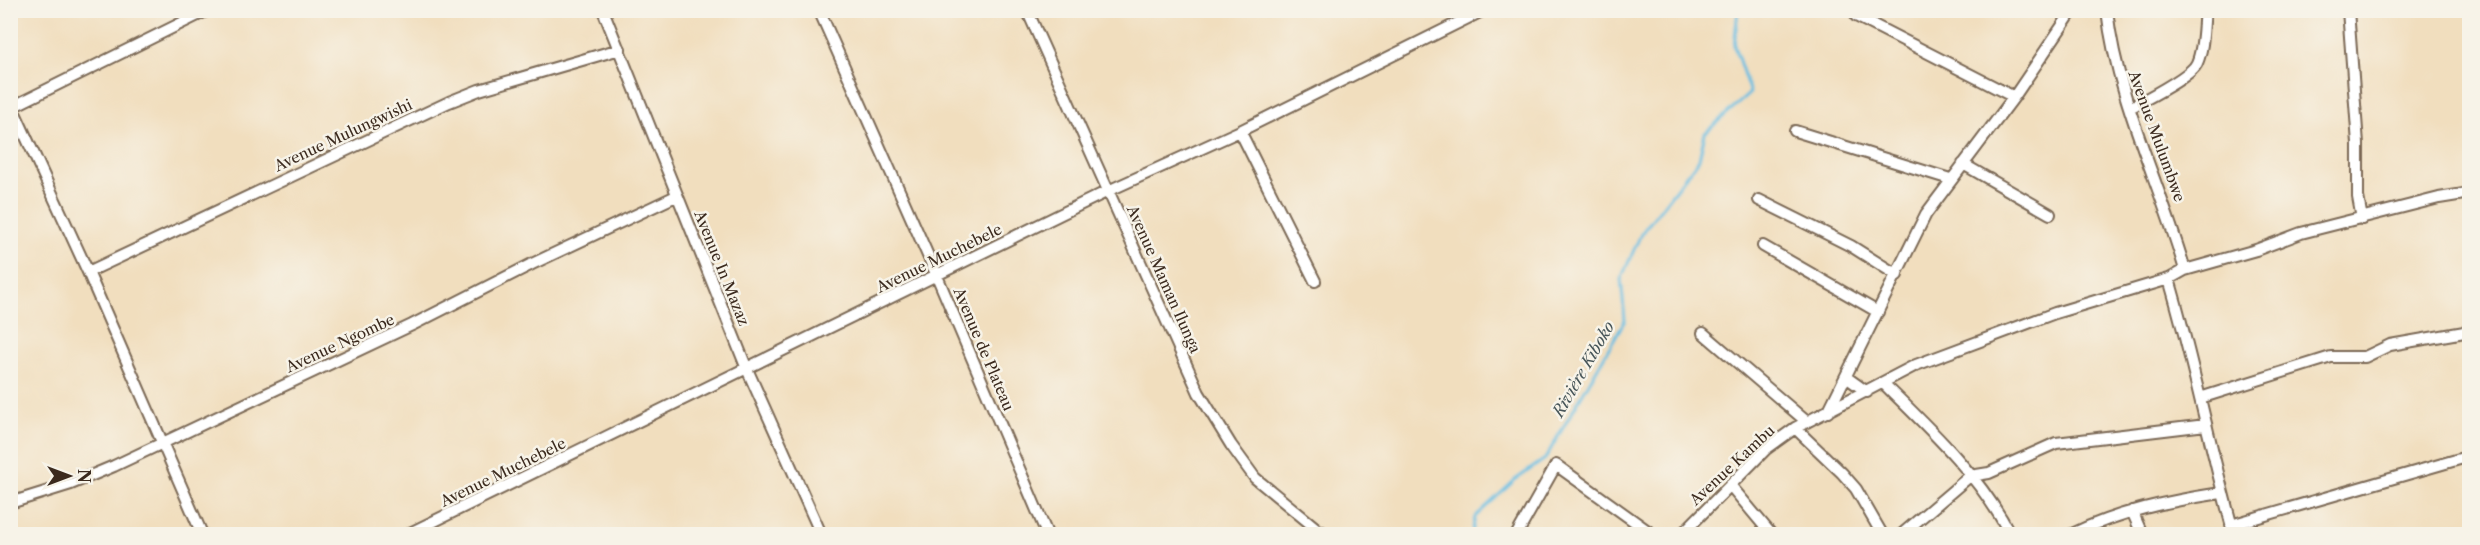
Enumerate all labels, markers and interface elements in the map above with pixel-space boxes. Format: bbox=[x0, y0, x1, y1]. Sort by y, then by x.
street label: Avenue Mulumbwe bbox=[2124, 67, 2190, 204]
street label: Avenue Mulungwishi bbox=[270, 95, 415, 176]
street label: Avenue Maman Ilunga bbox=[1122, 201, 1205, 356]
street label: Avenue In Mazaz bbox=[690, 207, 754, 329]
street label: Avenue Muchebele bbox=[872, 219, 1005, 297]
street label: Avenue de Plateau bbox=[949, 284, 1019, 413]
street label: Avenue Ngombe bbox=[282, 309, 397, 377]
water label: Rivière Kiboko bbox=[1547, 318, 1618, 422]
street label: Avenue Kambu bbox=[1685, 421, 1778, 510]
street label: Avenue Muchebele bbox=[436, 433, 569, 511]
north arrow bbox=[39, 446, 99, 506]
text: N bbox=[74, 469, 94, 483]

